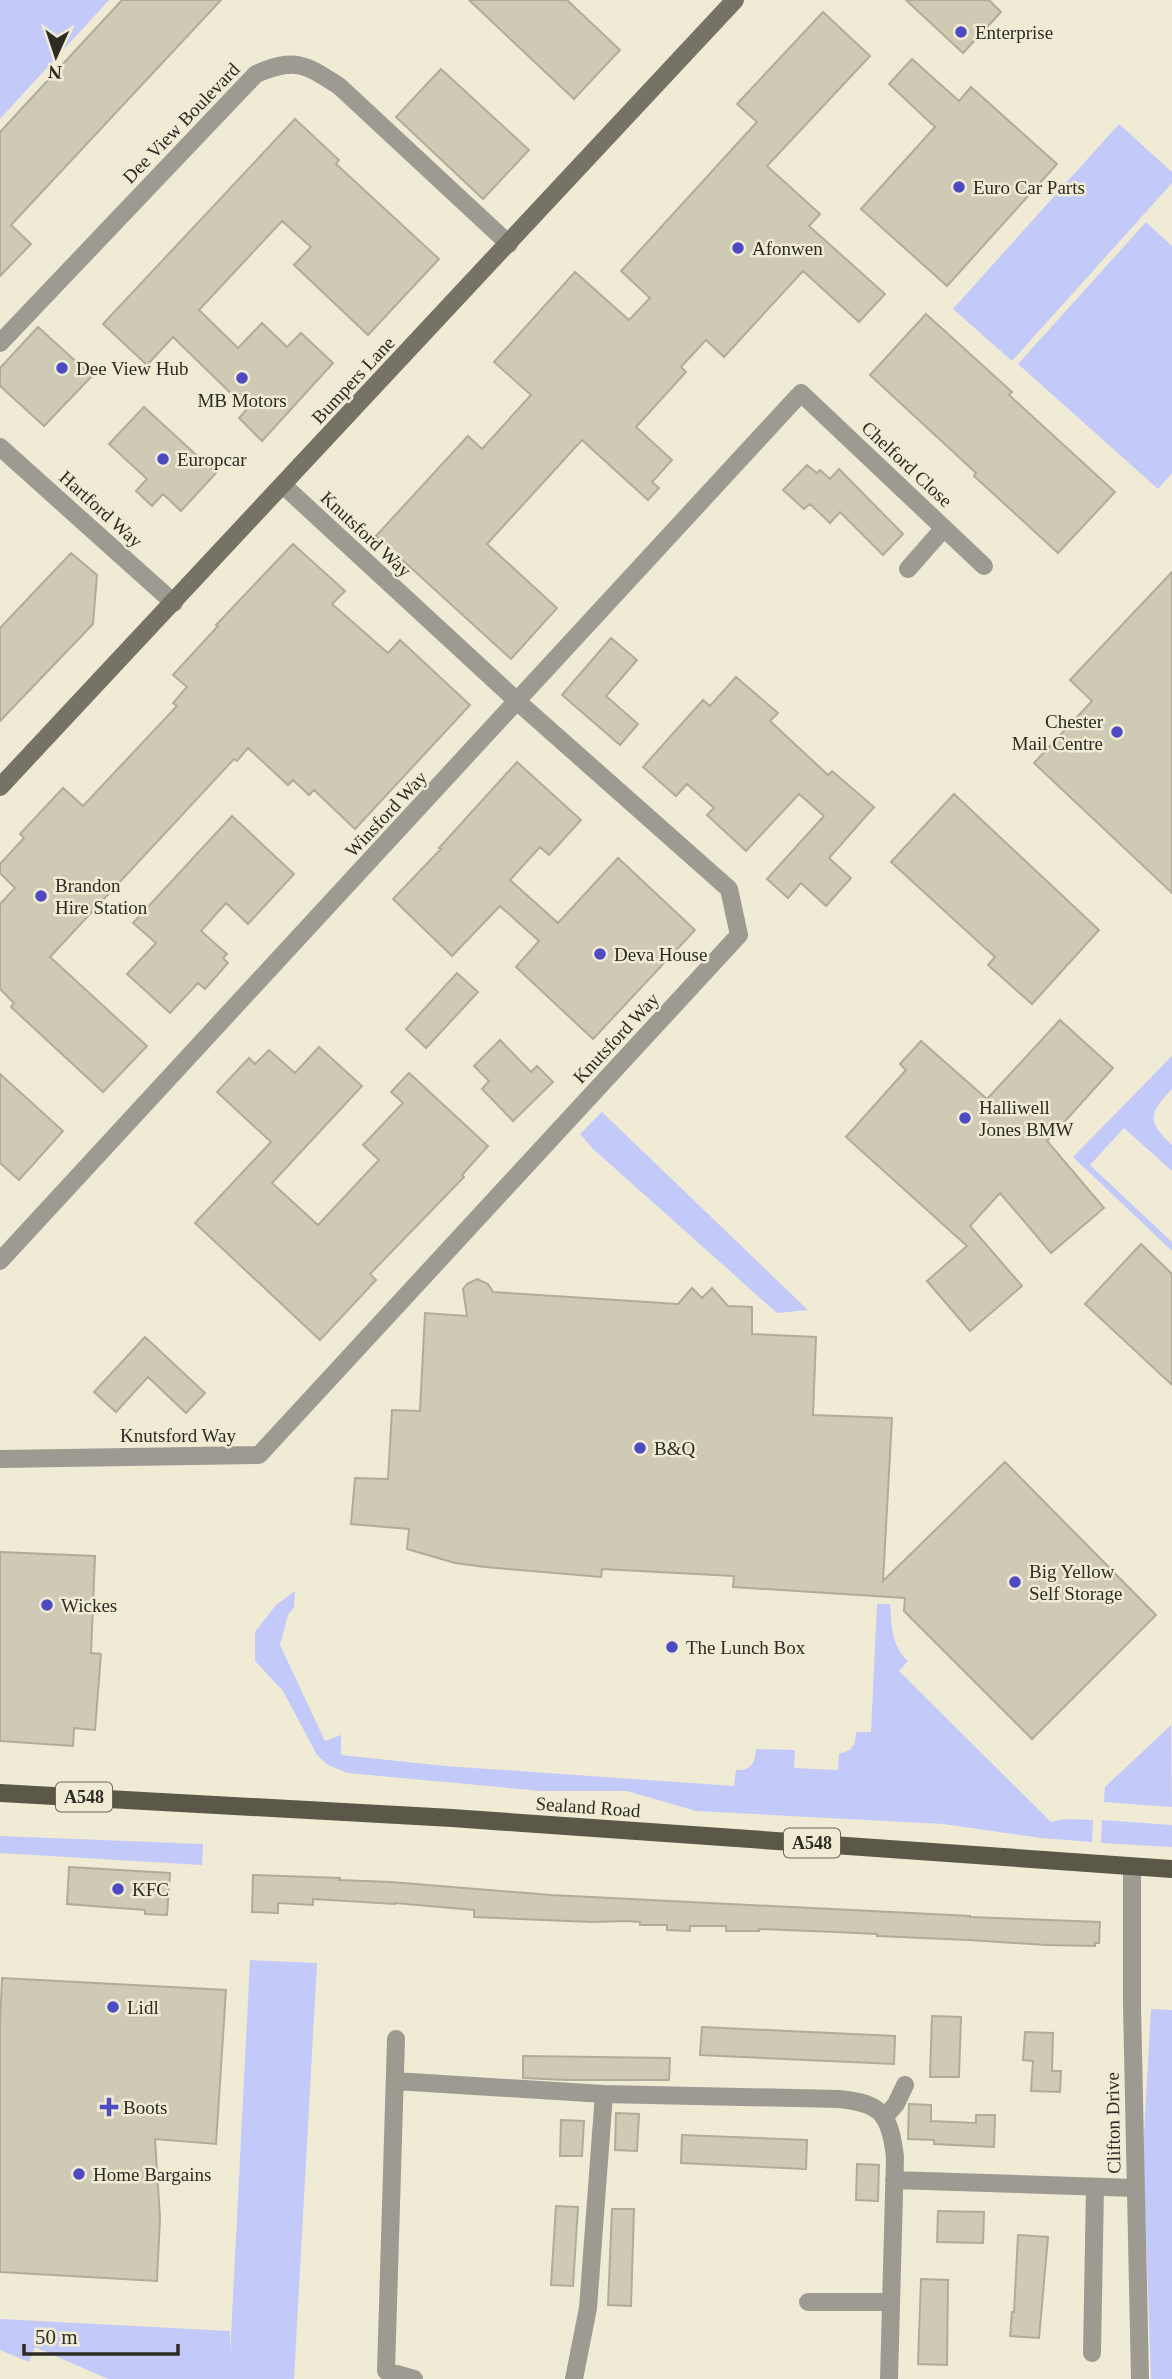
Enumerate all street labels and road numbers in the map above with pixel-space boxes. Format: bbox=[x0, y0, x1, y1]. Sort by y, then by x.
street label: Dee View Boulevard bbox=[118, 58, 244, 187]
street label: Bumpers Lane bbox=[307, 332, 399, 428]
street label: Chelford Close bbox=[858, 417, 956, 511]
street label: Hartford Way bbox=[55, 466, 147, 552]
street label: Knutsford Way bbox=[316, 487, 416, 582]
street label: Winsford Way bbox=[341, 766, 431, 861]
street label: Knutsford Way bbox=[569, 988, 664, 1088]
street label: Knutsford Way bbox=[120, 1425, 236, 1446]
road number: A548 bbox=[56, 1782, 112, 1812]
street label: Sealand Road bbox=[535, 1793, 642, 1821]
road number: A548 bbox=[784, 1828, 840, 1857]
street label: Clifton Drive bbox=[1102, 2072, 1124, 2174]

